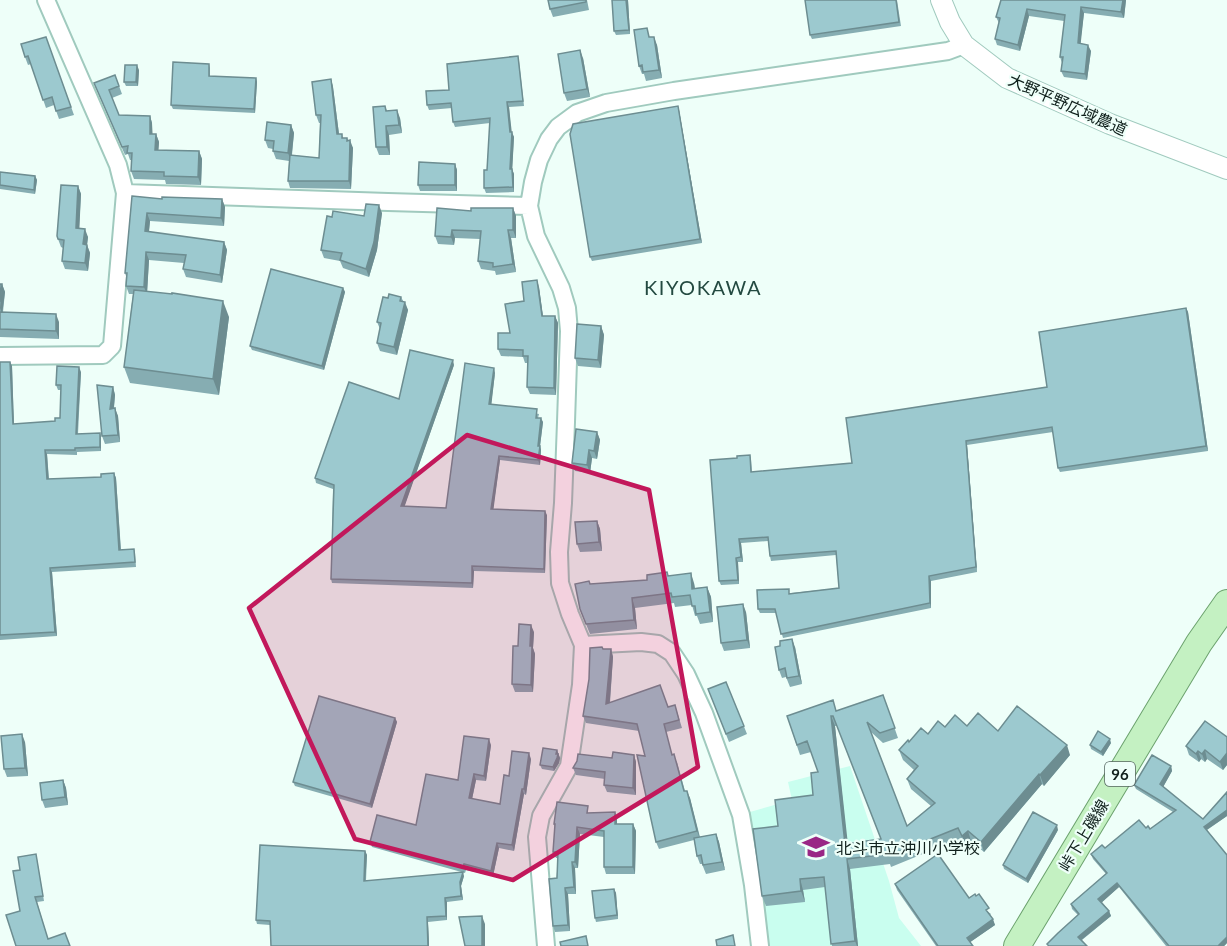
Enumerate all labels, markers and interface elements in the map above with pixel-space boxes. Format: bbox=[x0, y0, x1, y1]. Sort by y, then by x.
street label: 大野平野広域農道 bbox=[1006, 69, 1130, 139]
district label: KIYOKAWA bbox=[644, 275, 762, 299]
road number: 96 bbox=[1105, 762, 1135, 786]
street label: 峠下上磯線 bbox=[1054, 796, 1112, 874]
school or university icon: 北斗市立沖川小学校 bbox=[801, 832, 831, 862]
place label: 北斗市立沖川小学校 bbox=[836, 838, 980, 857]

